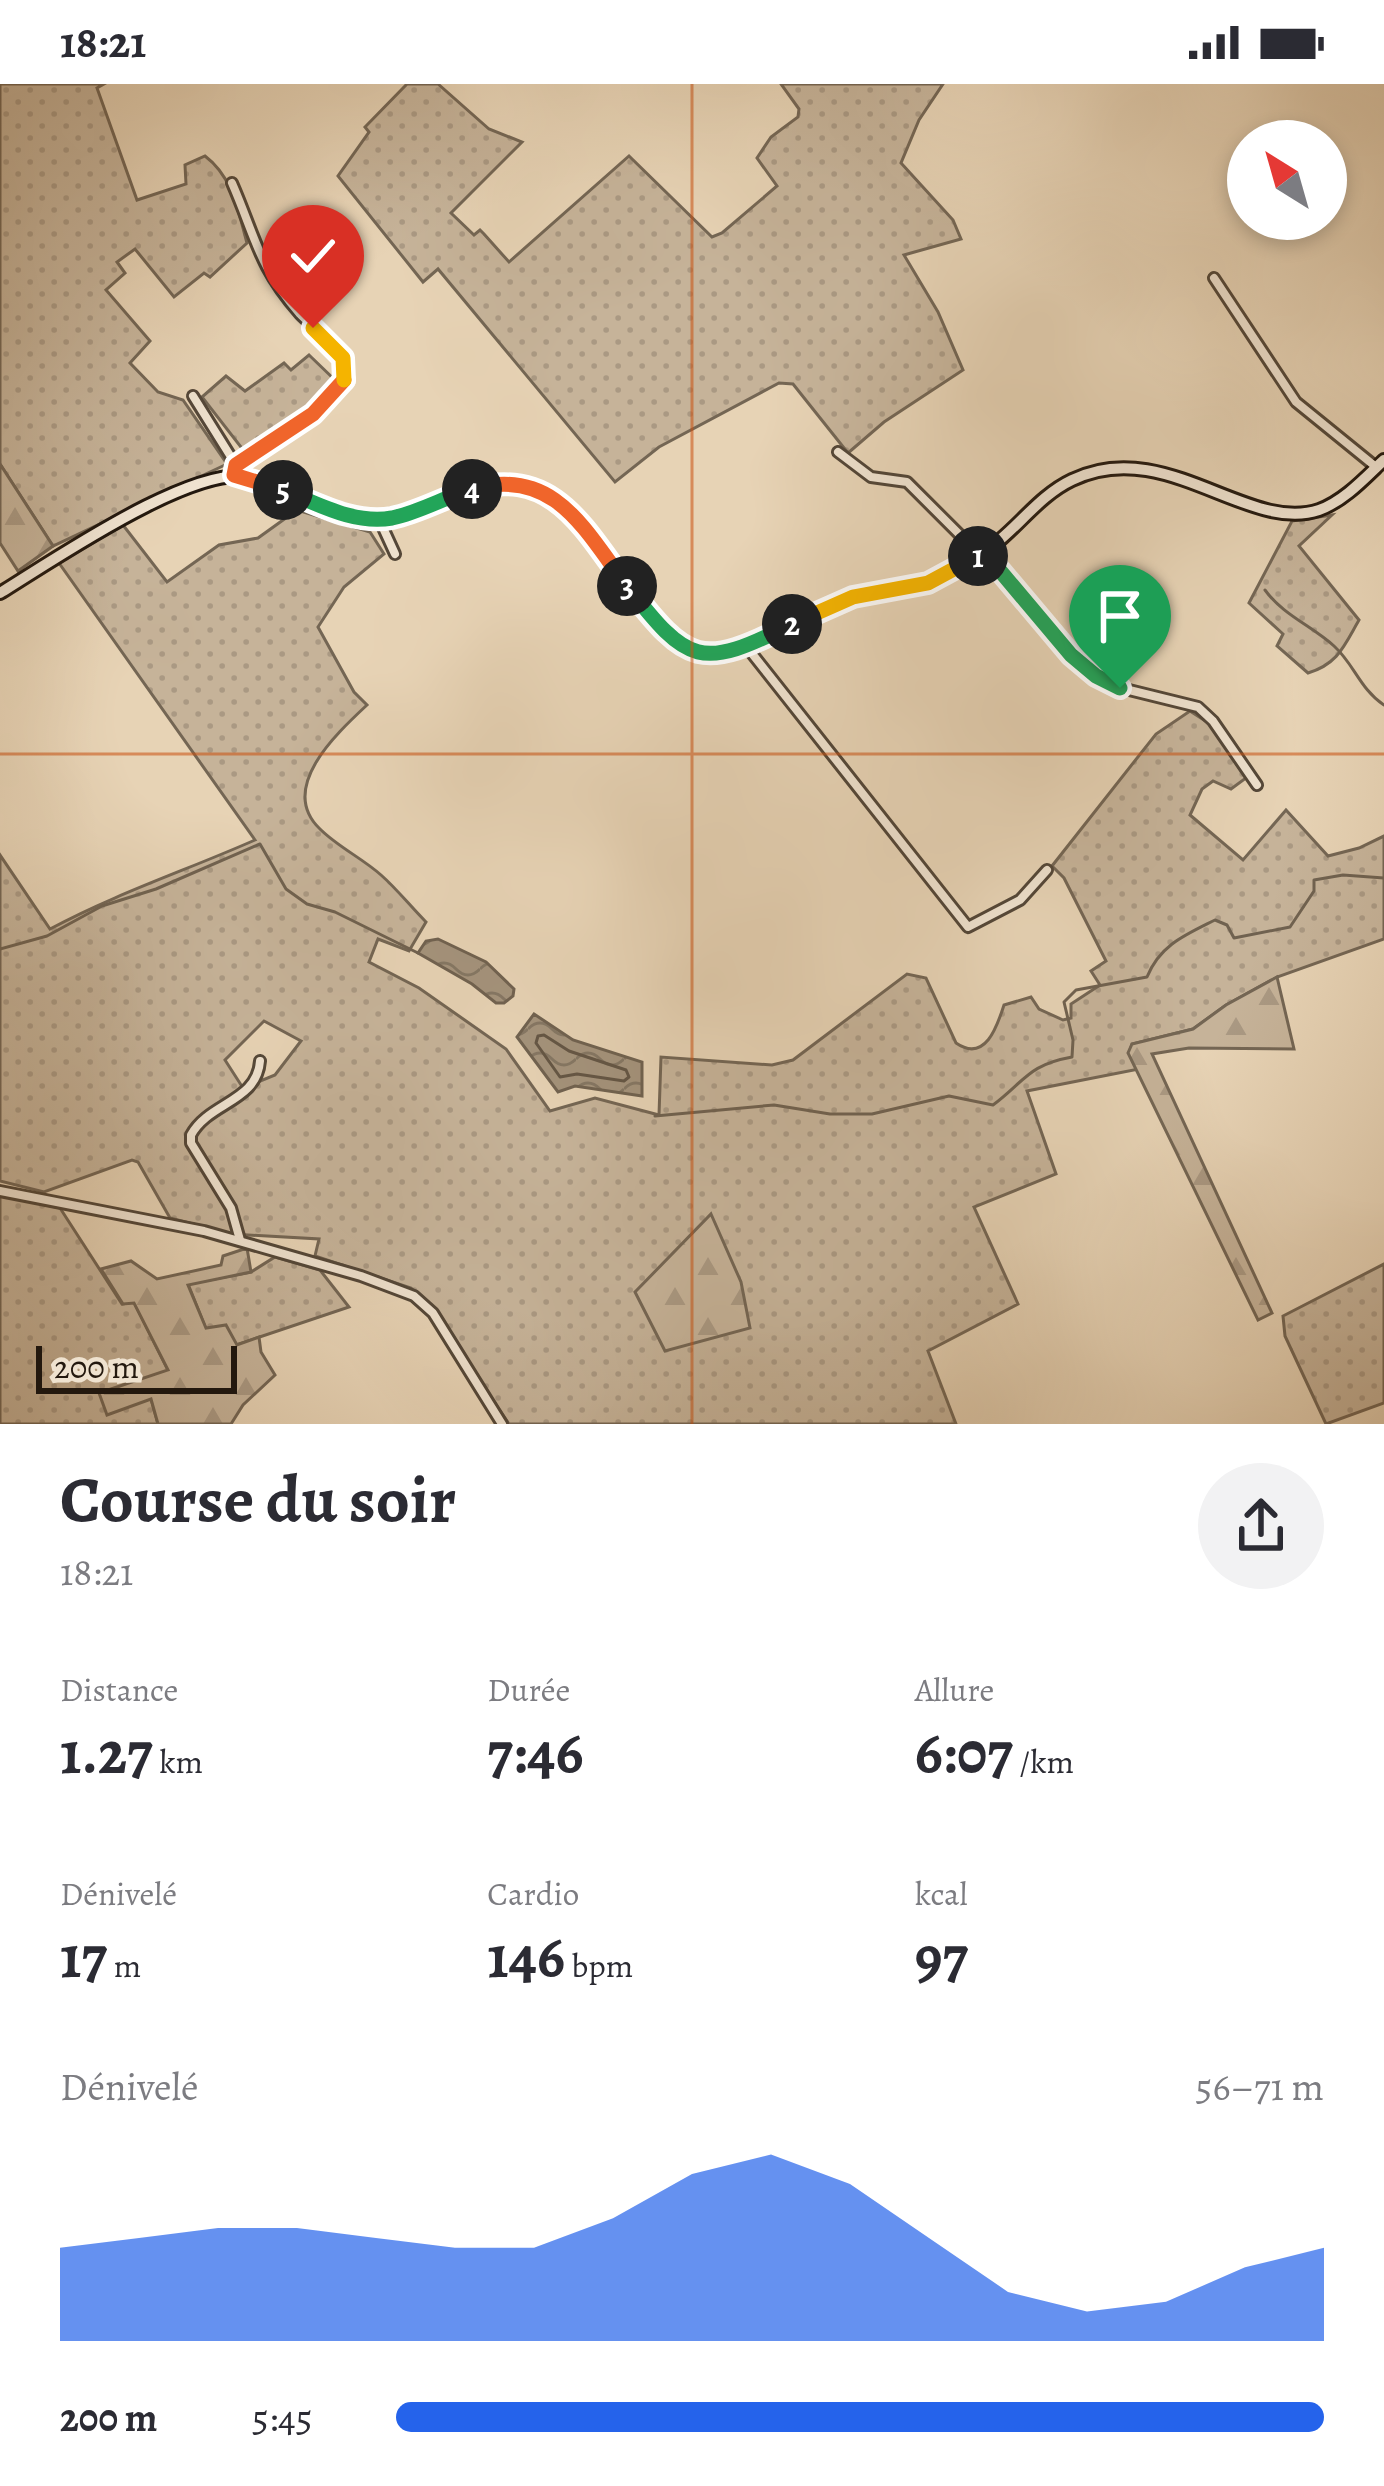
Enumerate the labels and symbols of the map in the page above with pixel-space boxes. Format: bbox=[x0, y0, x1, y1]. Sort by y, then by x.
north arrow bbox=[1227, 120, 1347, 240]
pin bbox=[262, 205, 364, 328]
pin: 4 bbox=[442, 459, 502, 519]
pin: 5 bbox=[253, 460, 313, 520]
pin: 1 bbox=[948, 526, 1008, 586]
pin: 3 bbox=[597, 556, 657, 616]
pin bbox=[1069, 565, 1171, 688]
pin: 2 bbox=[762, 594, 822, 654]
scale bar bbox=[36, 1340, 237, 1393]

